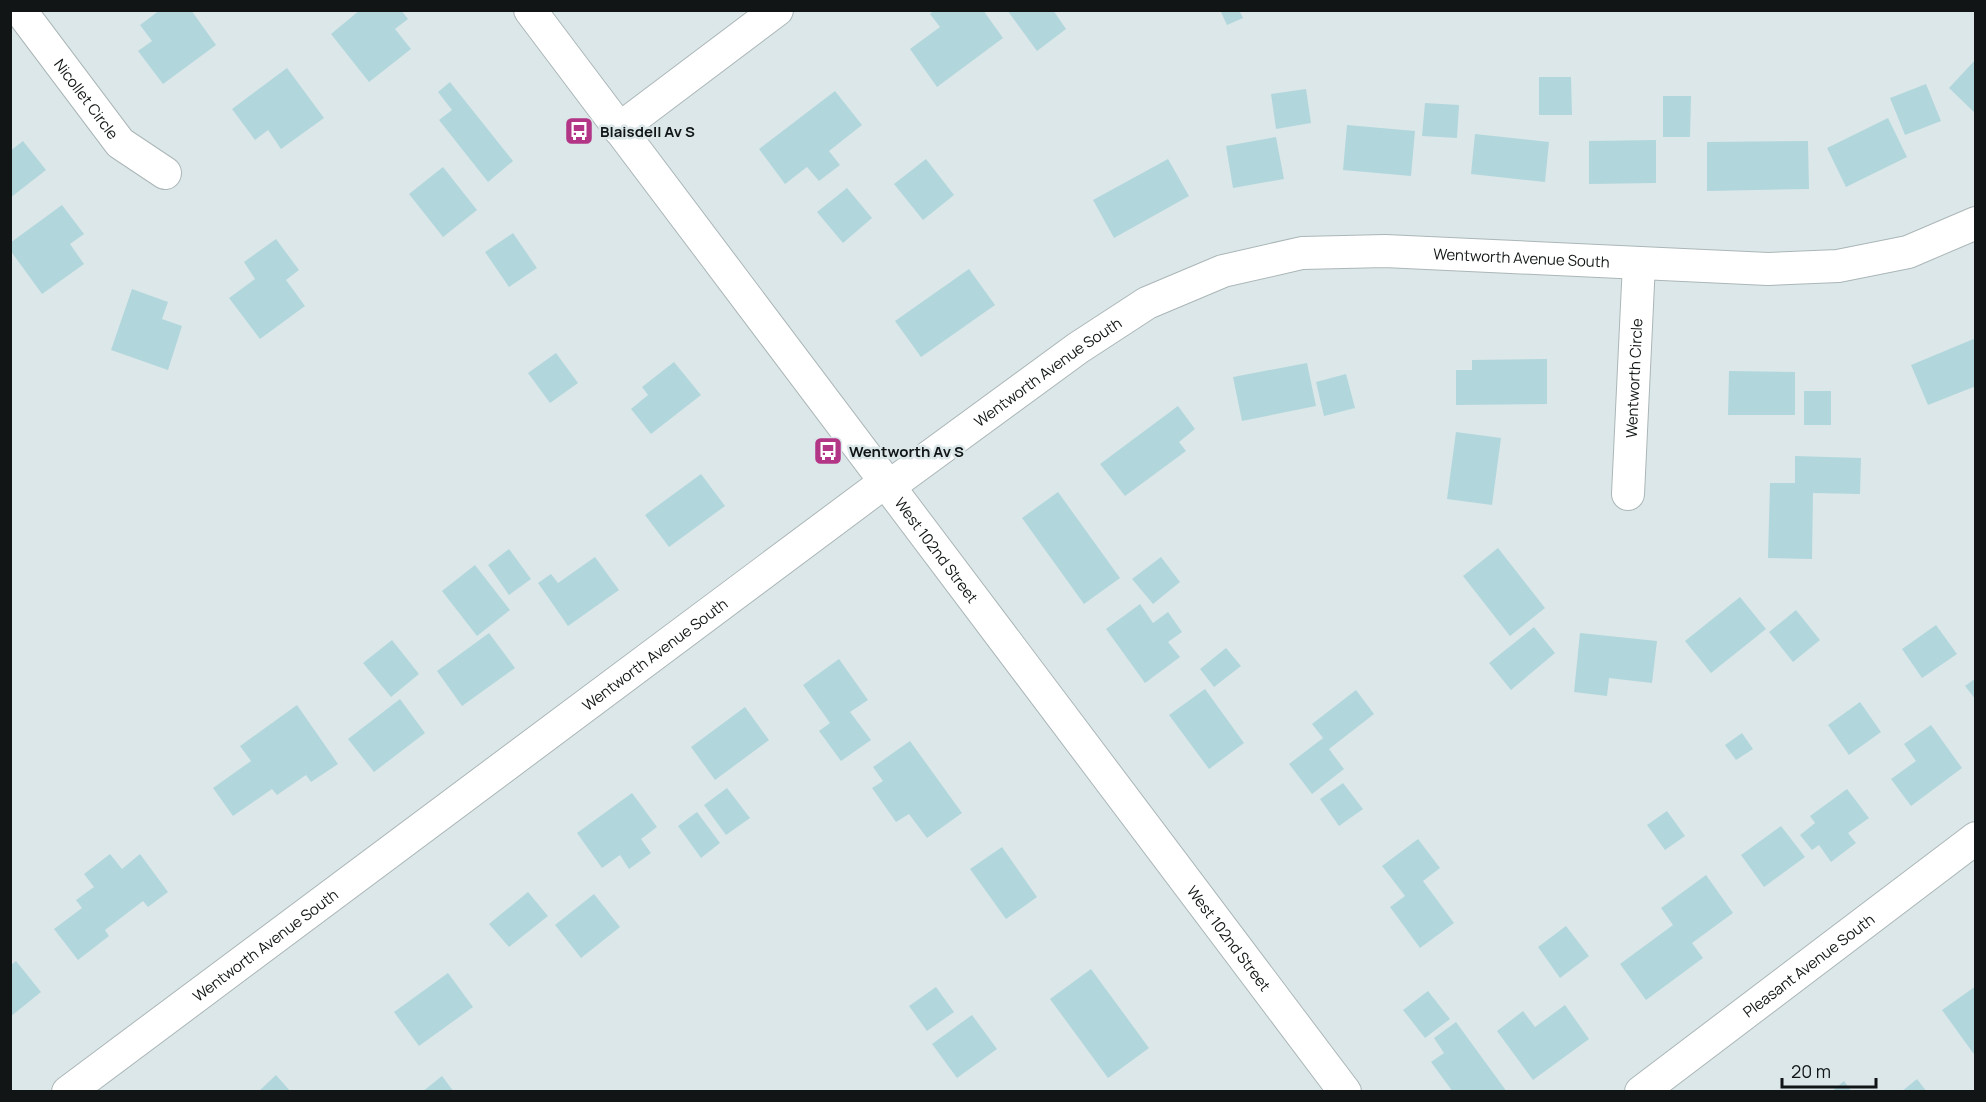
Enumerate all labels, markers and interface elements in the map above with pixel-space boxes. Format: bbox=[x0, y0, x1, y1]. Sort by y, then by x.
street label: Nicollet Circle bbox=[50, 54, 124, 143]
bus stop icon: Blaisdell Av S bbox=[563, 115, 595, 147]
place label: Blaisdell Av S bbox=[600, 121, 695, 142]
street label: Wentworth Avenue South bbox=[1433, 243, 1610, 272]
street label: Wentworth Avenue South bbox=[970, 312, 1126, 431]
street label: Wentworth Circle bbox=[1620, 317, 1647, 439]
bus stop icon: Wentworth Av S bbox=[812, 435, 844, 467]
place label: Wentworth Av S bbox=[849, 441, 964, 462]
street label: West 102nd Street bbox=[890, 493, 983, 607]
street label: Wentworth Avenue South bbox=[578, 593, 732, 715]
street label: West 102nd Street bbox=[1182, 881, 1276, 995]
street label: Wentworth Avenue South bbox=[188, 884, 342, 1006]
street label: Pleasant Avenue South bbox=[1738, 908, 1879, 1022]
scale bar bbox=[1782, 1051, 1876, 1089]
text: 20 m bbox=[1791, 1059, 1831, 1083]

